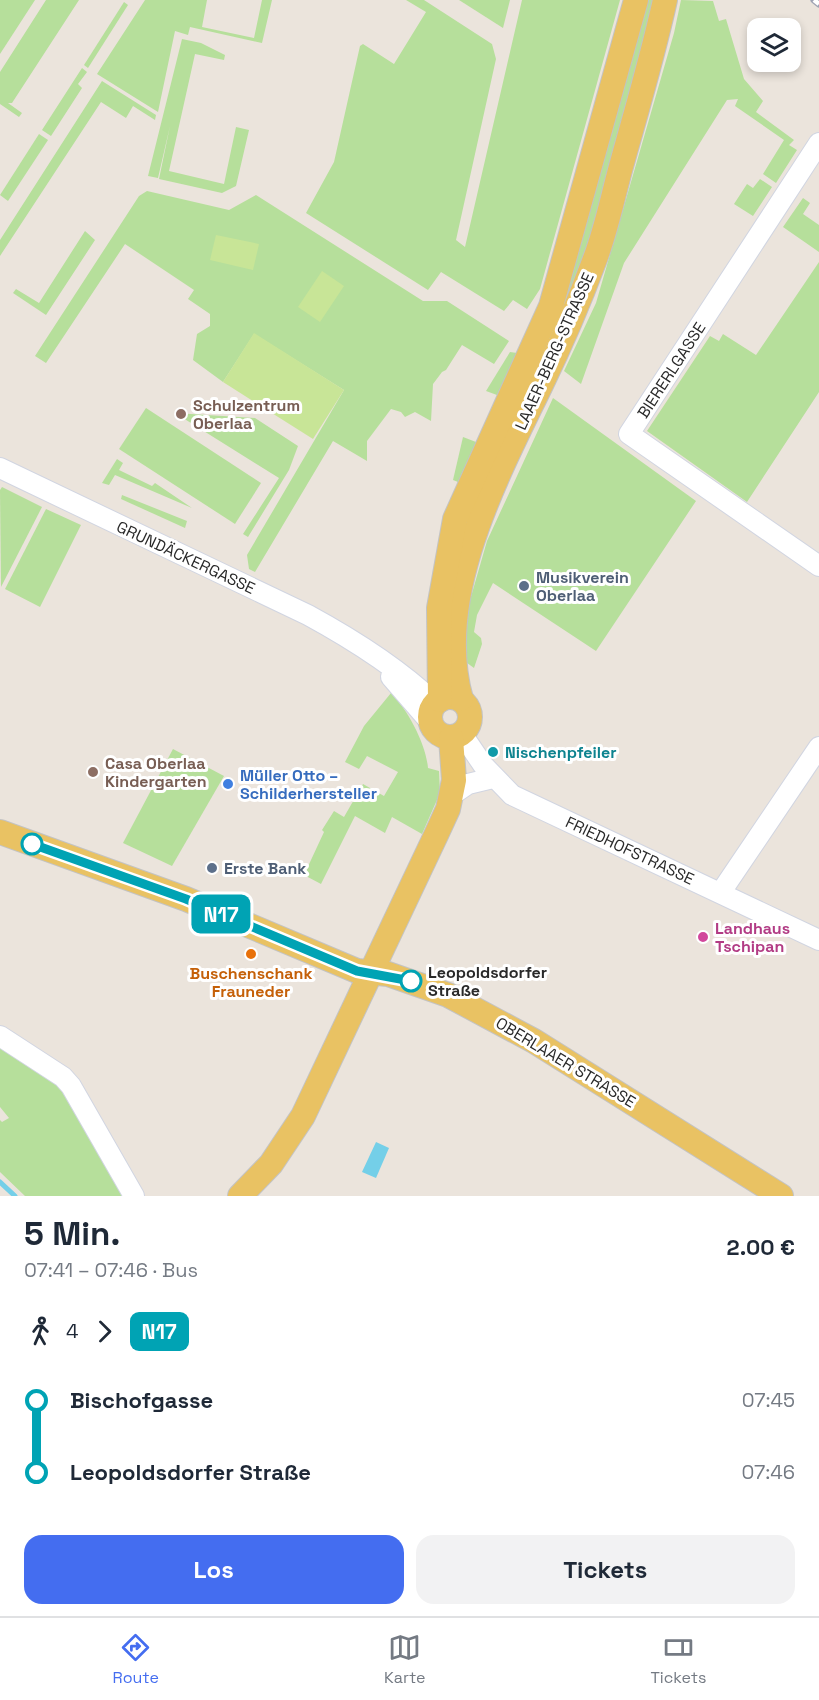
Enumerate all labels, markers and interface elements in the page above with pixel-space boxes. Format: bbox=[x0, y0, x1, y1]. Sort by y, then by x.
map controls bbox=[747, 18, 801, 72]
button: layers bbox=[747, 18, 801, 72]
street label: LAAER-BERG-STRASSE bbox=[510, 269, 599, 433]
street label: BIERERLGASSE bbox=[633, 318, 710, 422]
place label: Schulzentrum Oberlaa bbox=[193, 395, 300, 434]
marker: Schulzentrum Oberlaa bbox=[174, 407, 188, 421]
street label: GRUNDÄCKERGASSE bbox=[113, 516, 259, 599]
place label: Musikverein Oberlaa bbox=[536, 567, 629, 606]
marker: Musikverein Oberlaa bbox=[517, 579, 531, 593]
place label: Nischenpfeiler bbox=[505, 742, 617, 763]
marker: Nischenpfeiler bbox=[486, 745, 500, 759]
place label: Casa Oberlaa Kindergarten bbox=[105, 753, 207, 792]
marker: Casa Oberlaa Kindergarten bbox=[86, 765, 100, 779]
place label: Müller Otto – Schilderhersteller bbox=[240, 765, 377, 804]
marker: Müller Otto – Schilderhersteller bbox=[221, 777, 235, 791]
street label: FRIEDHOFSTRASSE bbox=[562, 811, 697, 889]
unlabelled marker bbox=[21, 833, 43, 855]
place label: Erste Bank bbox=[224, 858, 306, 879]
marker: Erste Bank bbox=[205, 861, 219, 875]
line badge: N17 bbox=[186, 894, 256, 934]
text: N17 bbox=[203, 901, 239, 928]
place label: Landhaus Tschipan bbox=[715, 918, 790, 957]
marker: Landhaus Tschipan bbox=[696, 930, 710, 944]
marker: Buschenschank Frauneder bbox=[244, 947, 258, 961]
place label: Leopoldsdorfer Straße bbox=[428, 962, 547, 1001]
place label: Buschenschank Frauneder bbox=[190, 963, 312, 1002]
marker: Leopoldsdorfer Straße bbox=[400, 970, 422, 992]
street label: OBERLAAER STRASSE bbox=[492, 1012, 640, 1113]
text: 5 Min. bbox=[24, 1213, 120, 1255]
text: 2.00 € bbox=[727, 1233, 795, 1261]
text: 07:41 – 07:46 · Bus bbox=[24, 1257, 198, 1283]
icon: walk bbox=[24, 1315, 57, 1348]
icon: forward bbox=[88, 1315, 121, 1348]
text: 4 bbox=[66, 1318, 79, 1344]
text: N17 bbox=[142, 1318, 177, 1345]
text: Bischofgasse bbox=[70, 1386, 213, 1414]
text: 07:45 bbox=[742, 1387, 795, 1413]
text: Leopoldsdorfer Straße bbox=[70, 1458, 311, 1486]
text: 07:46 bbox=[741, 1459, 795, 1485]
button: Los bbox=[24, 1535, 404, 1604]
button: Tickets bbox=[416, 1535, 795, 1604]
tab: Route bbox=[113, 1631, 159, 1688]
tab: Karte bbox=[384, 1631, 425, 1688]
tab: Tickets bbox=[651, 1631, 706, 1688]

